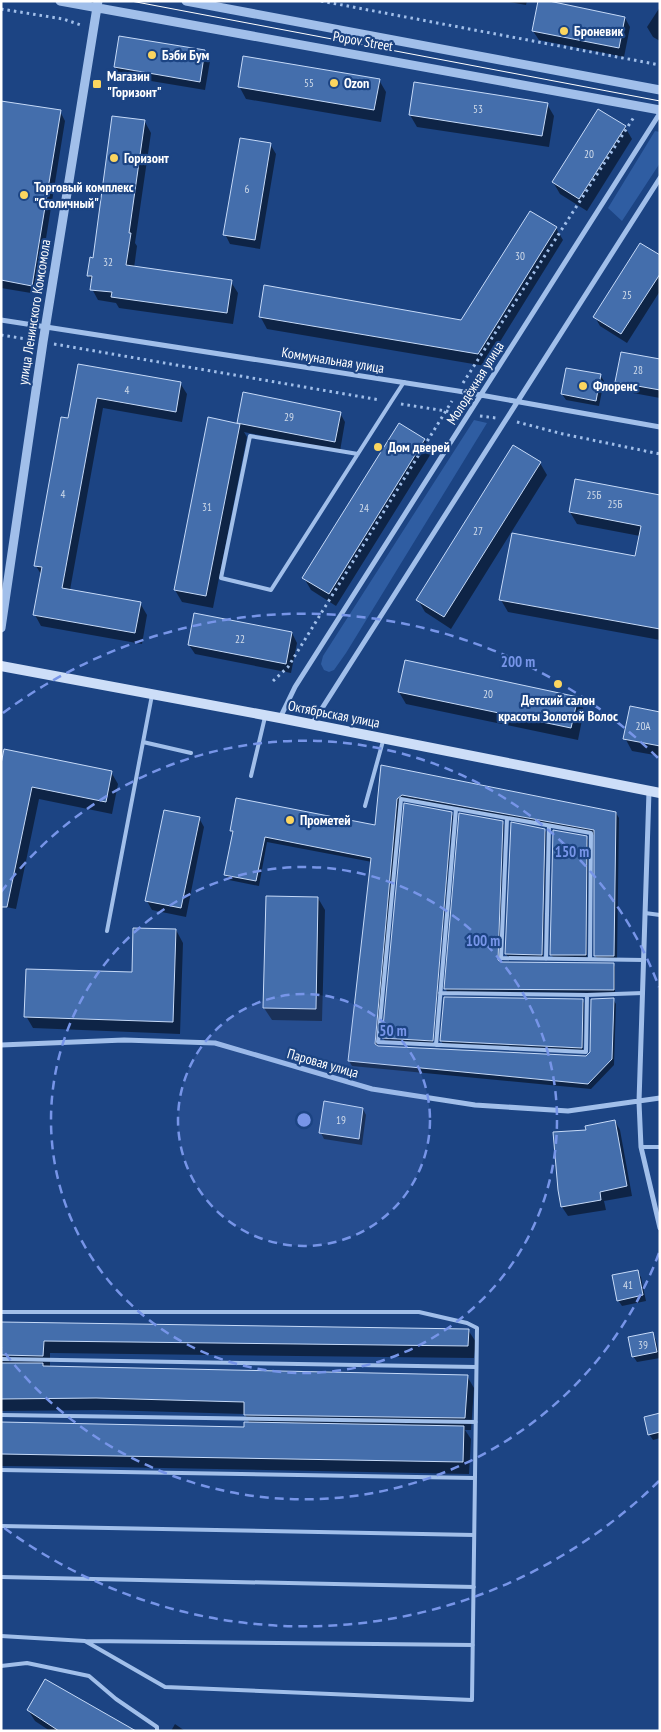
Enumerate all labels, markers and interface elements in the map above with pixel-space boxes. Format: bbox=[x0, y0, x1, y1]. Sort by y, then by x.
place label: Броневик bbox=[574, 22, 624, 40]
marker: Броневик bbox=[558, 25, 570, 37]
street label: Popov Street bbox=[331, 27, 395, 55]
place label: Бэби Бум bbox=[162, 46, 210, 64]
marker: Бэби Бум bbox=[146, 49, 158, 61]
place label: Магазин "Горизонт" bbox=[107, 67, 162, 101]
place label: Ozon bbox=[344, 74, 369, 92]
house number: 55 bbox=[304, 76, 314, 90]
marker: Ozon bbox=[328, 77, 340, 89]
marker: Магазин "Горизонт" bbox=[91, 78, 103, 90]
house number: 53 bbox=[473, 102, 483, 116]
house number: 20 bbox=[584, 147, 594, 161]
place label: Горизонт bbox=[124, 149, 169, 167]
marker: Горизонт bbox=[108, 152, 120, 164]
place label: Торговый комплекс "Столичный" bbox=[34, 178, 134, 212]
house number: 6 bbox=[245, 182, 250, 196]
marker: Торговый комплекс "Столичный" bbox=[18, 189, 30, 201]
street label: улица Ленинского Комсомола bbox=[14, 238, 54, 386]
house number: 30 bbox=[515, 249, 525, 263]
house number: 32 bbox=[103, 255, 113, 269]
house number: 25 bbox=[622, 288, 632, 302]
street label: Молодёжная улица bbox=[442, 338, 508, 428]
street label: Коммунальная улица bbox=[280, 343, 386, 377]
house number: 28 bbox=[633, 363, 643, 377]
place label: Флоренс bbox=[593, 377, 638, 395]
marker: Флоренс bbox=[577, 380, 589, 392]
house number: 4 bbox=[125, 383, 130, 397]
house number: 29 bbox=[284, 410, 294, 424]
place label: Дом дверей bbox=[388, 438, 450, 456]
marker: Дом дверей bbox=[372, 441, 384, 453]
house number: 4 bbox=[61, 487, 66, 501]
house number: 25Б bbox=[587, 488, 602, 502]
house number: 25Б bbox=[608, 497, 623, 511]
house number: 31 bbox=[202, 500, 212, 514]
house number: 24 bbox=[359, 501, 369, 515]
house number: 27 bbox=[473, 524, 483, 538]
house number: 22 bbox=[235, 632, 245, 646]
text: 200 m bbox=[501, 652, 535, 671]
marker: Детский салон красоты Золотой Волос bbox=[552, 678, 564, 690]
house number: 20 bbox=[483, 687, 493, 701]
place label: Детский салон красоты Золотой Волос bbox=[498, 691, 618, 725]
street label: Октябрьская улица bbox=[286, 696, 382, 732]
house number: 20А bbox=[635, 719, 651, 733]
place label: Прометей bbox=[300, 811, 351, 829]
marker: Прометей bbox=[284, 814, 296, 826]
text: 150 m bbox=[555, 842, 589, 861]
text: 100 m bbox=[466, 931, 500, 950]
text: 50 m bbox=[379, 1021, 407, 1040]
street label: Паровая улица bbox=[285, 1044, 361, 1082]
centre of rings bbox=[295, 1111, 313, 1129]
house number: 19 bbox=[336, 1113, 346, 1127]
house number: 41 bbox=[623, 1278, 633, 1292]
house number: 39 bbox=[638, 1338, 648, 1352]

